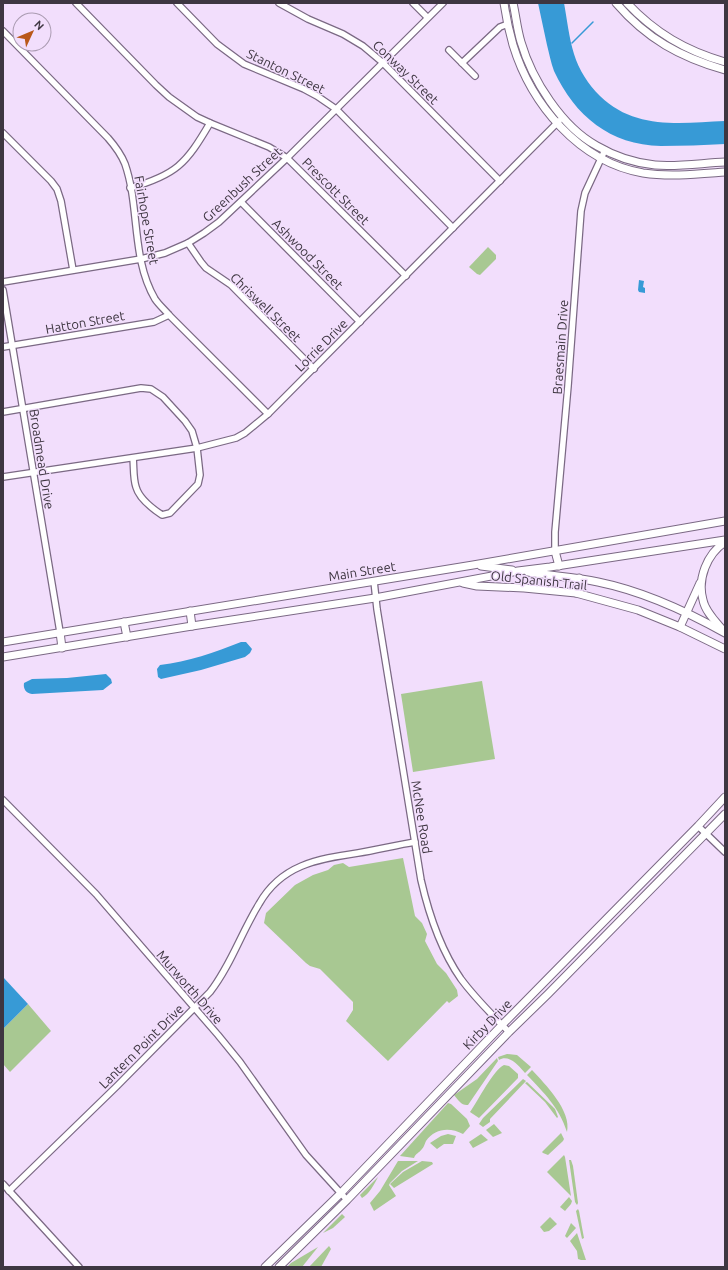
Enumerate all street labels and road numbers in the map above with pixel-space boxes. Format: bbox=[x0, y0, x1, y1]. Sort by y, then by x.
street label: Conway Street bbox=[370, 37, 442, 107]
street label: Stanton Street bbox=[245, 46, 327, 96]
street label: Greenbush Street bbox=[200, 144, 284, 224]
street label: Prescott Street bbox=[300, 155, 372, 227]
street label: Fairhope Street bbox=[132, 174, 162, 266]
street label: Ashwood Street bbox=[270, 216, 346, 292]
street label: Chriswell Street bbox=[228, 270, 304, 344]
street label: Braesmain Drive bbox=[550, 299, 570, 395]
street label: Hatton Street bbox=[44, 308, 126, 336]
street label: Lorrie Drive bbox=[292, 316, 350, 374]
street label: Broadmead Drive bbox=[27, 408, 57, 510]
street label: Main Street bbox=[327, 559, 397, 583]
street label: Old Spanish Trail bbox=[490, 568, 588, 592]
street label: McNee Road bbox=[409, 779, 435, 855]
street label: Murworth Drive bbox=[154, 947, 226, 1027]
street label: Kirby Drive bbox=[460, 996, 514, 1052]
street label: Lantern Point Drive bbox=[96, 1001, 186, 1091]

